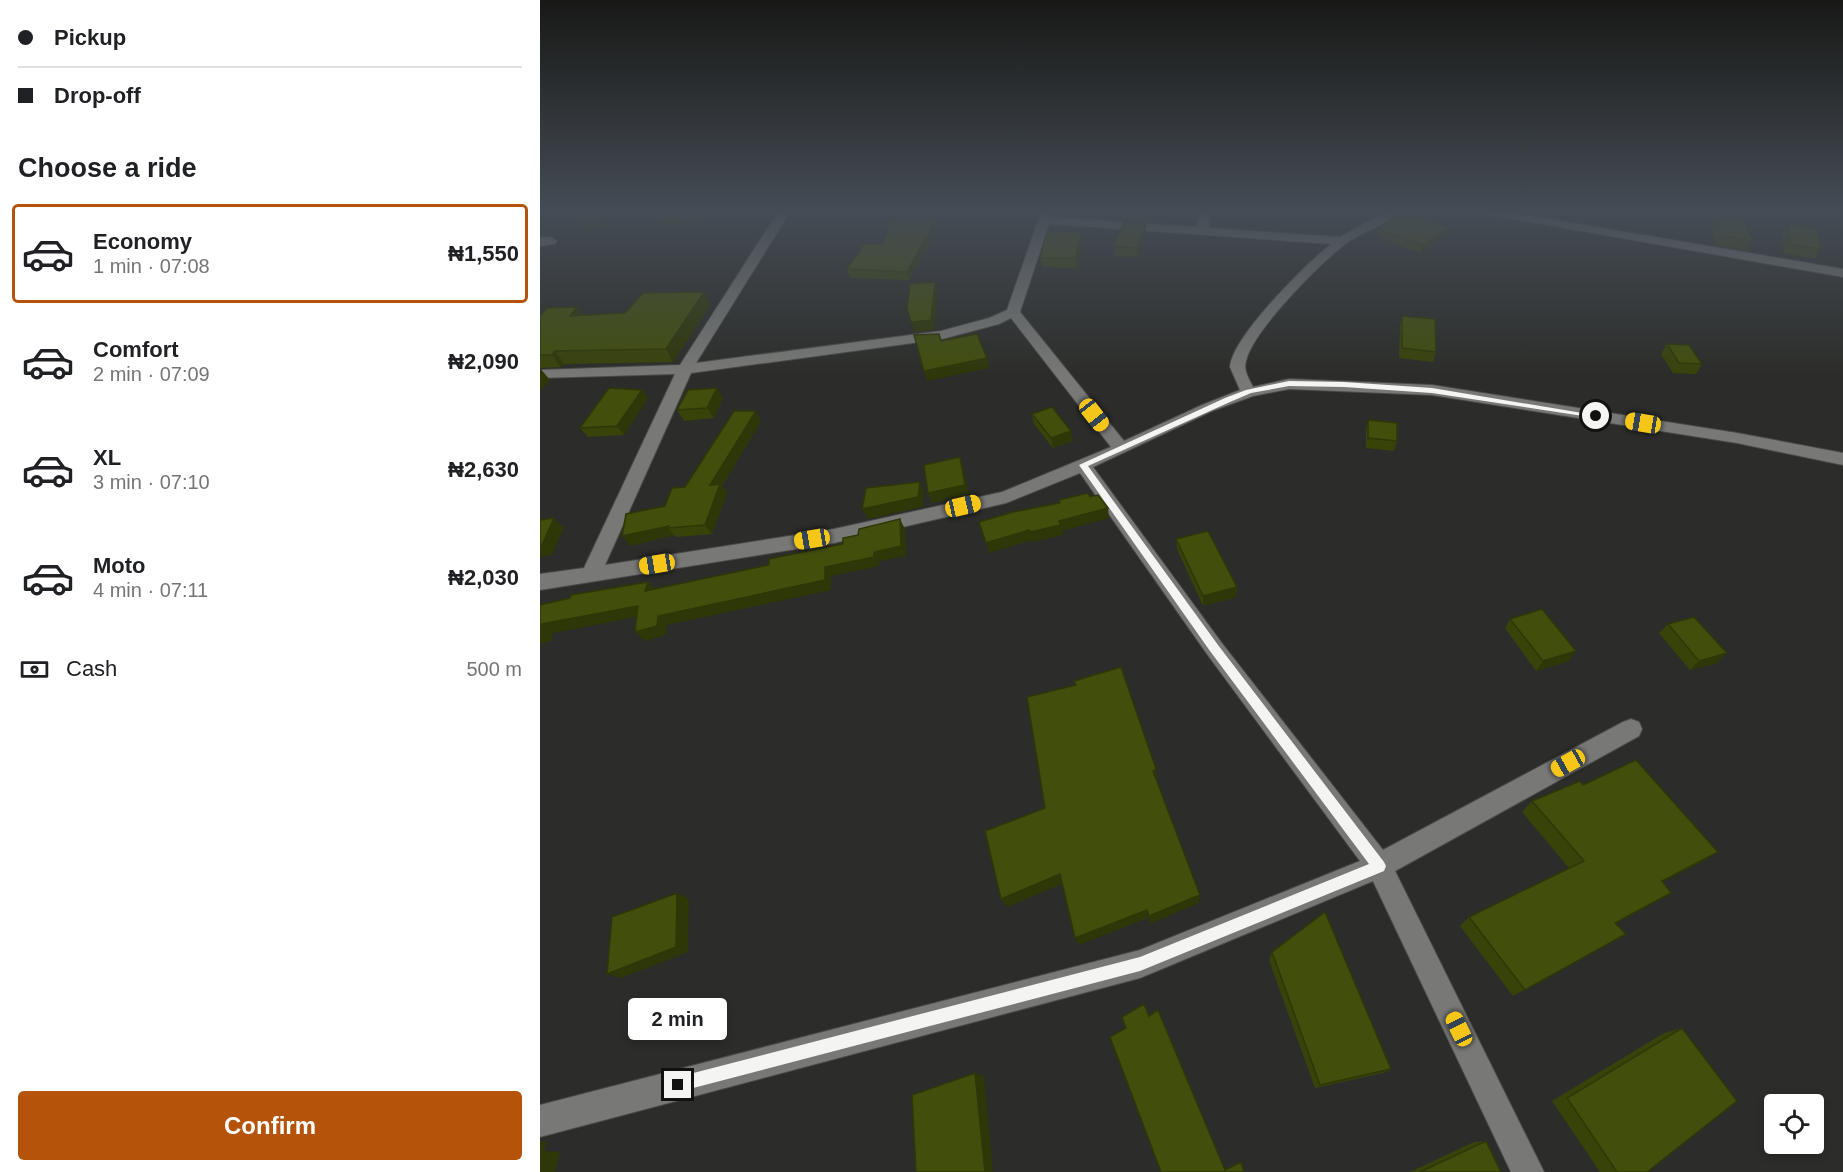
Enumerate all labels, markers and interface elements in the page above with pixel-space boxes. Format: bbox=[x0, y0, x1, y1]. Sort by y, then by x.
text: Pickup bbox=[54, 25, 126, 50]
text: Drop-off bbox=[54, 83, 141, 108]
text: Choose a ride bbox=[18, 153, 197, 183]
icon: car bbox=[21, 227, 75, 281]
text: Economy bbox=[93, 229, 192, 254]
text: ₦1,550 bbox=[448, 241, 519, 266]
text: 1 min · 07:08 bbox=[93, 255, 210, 277]
icon: car bbox=[21, 335, 75, 389]
text: Comfort bbox=[93, 337, 179, 362]
text: ₦2,090 bbox=[448, 349, 519, 374]
text: 2 min · 07:09 bbox=[93, 363, 210, 385]
car bbox=[1076, 395, 1112, 435]
route start bbox=[1582, 402, 1609, 429]
car bbox=[1624, 411, 1662, 435]
icon: car bbox=[21, 443, 75, 497]
text: XL bbox=[93, 445, 121, 470]
text: ₦2,630 bbox=[448, 457, 519, 482]
text: 3 min · 07:10 bbox=[93, 471, 210, 493]
car bbox=[943, 493, 983, 519]
car bbox=[793, 527, 831, 551]
icon: car bbox=[21, 551, 75, 605]
car bbox=[638, 552, 676, 576]
text: Moto bbox=[93, 553, 146, 578]
text: ₦2,030 bbox=[448, 565, 519, 590]
text: 4 min · 07:11 bbox=[93, 579, 208, 601]
icon: cash bbox=[18, 653, 51, 686]
text: Cash bbox=[66, 656, 117, 681]
text: 500 m bbox=[466, 658, 522, 680]
car bbox=[1548, 746, 1588, 780]
callout: 2 min bbox=[628, 998, 728, 1040]
text: 2 min bbox=[651, 1008, 704, 1030]
car bbox=[1443, 1009, 1475, 1049]
route end bbox=[664, 1071, 691, 1098]
button: Confirm bbox=[18, 1091, 522, 1160]
map controls bbox=[1764, 1094, 1824, 1154]
button: locate bbox=[1764, 1094, 1824, 1154]

